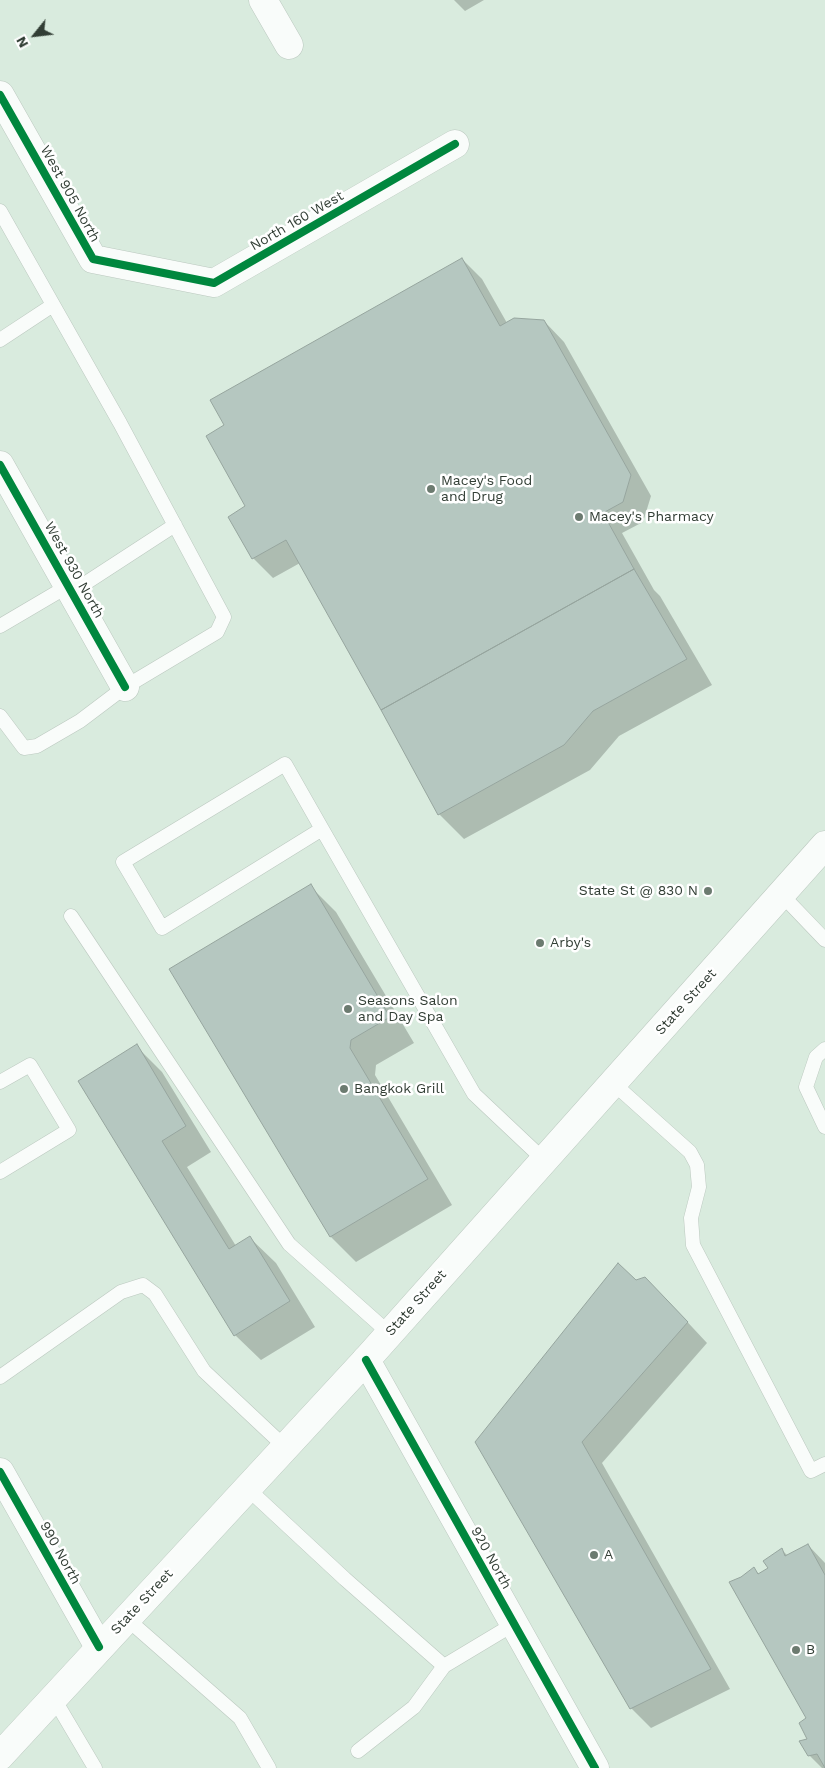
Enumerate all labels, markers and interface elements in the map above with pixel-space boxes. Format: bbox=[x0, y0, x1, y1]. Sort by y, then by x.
north arrow bbox=[10, 10, 60, 60]
text: N bbox=[12, 34, 31, 51]
street label: West 905 North bbox=[37, 143, 103, 245]
street label: North 160 West bbox=[247, 187, 347, 255]
place label: Macey's Food and Drug bbox=[441, 473, 532, 506]
marker: Macey's Food and Drug bbox=[425, 483, 437, 495]
place label: Macey's Pharmacy bbox=[589, 509, 714, 525]
marker: Macey's Pharmacy bbox=[573, 511, 585, 523]
street label: West 930 North bbox=[41, 519, 107, 621]
place label: State St @ 830 N bbox=[579, 883, 698, 899]
marker: State St @ 830 N bbox=[702, 885, 714, 897]
place label: Arby's bbox=[550, 935, 591, 951]
marker: Arby's bbox=[534, 937, 546, 949]
street label: State Street bbox=[652, 965, 720, 1039]
place label: Seasons Salon and Day Spa bbox=[358, 993, 458, 1026]
marker: Seasons Salon and Day Spa bbox=[342, 1003, 354, 1015]
place label: Bangkok Grill bbox=[354, 1081, 444, 1097]
marker: Bangkok Grill bbox=[338, 1083, 350, 1095]
street label: State Street bbox=[382, 1266, 450, 1340]
street label: 990 North bbox=[36, 1519, 84, 1587]
street label: 920 North bbox=[467, 1524, 515, 1592]
place label: A bbox=[604, 1547, 613, 1563]
marker: A bbox=[588, 1549, 600, 1561]
street label: State Street bbox=[107, 1566, 177, 1638]
place label: B bbox=[806, 1642, 815, 1658]
marker: B bbox=[790, 1644, 802, 1656]

